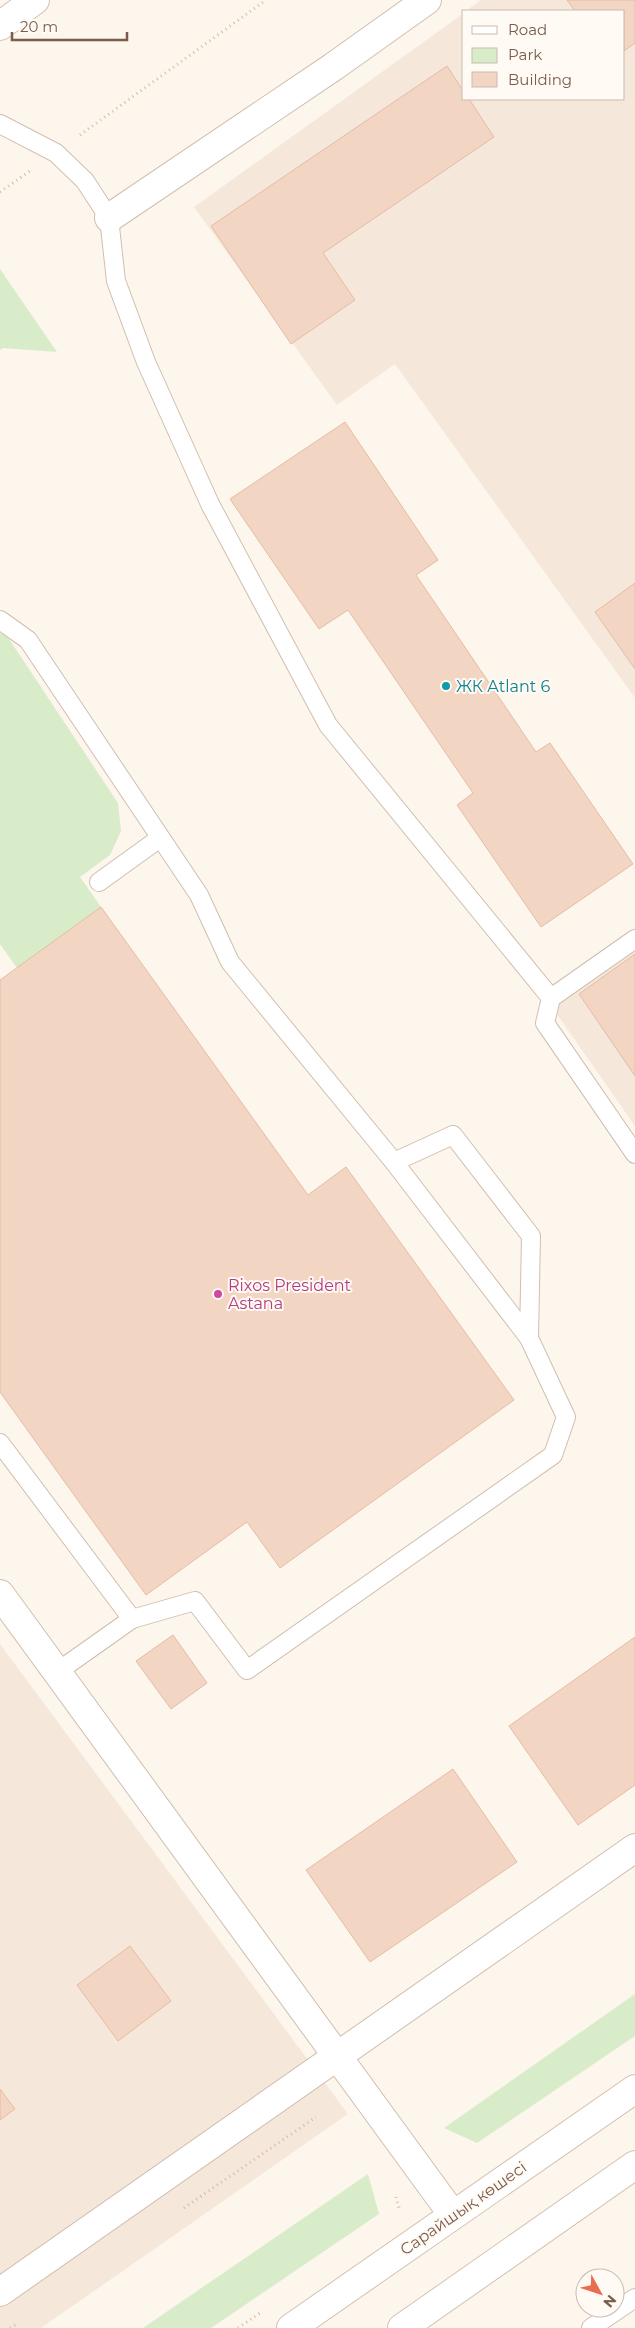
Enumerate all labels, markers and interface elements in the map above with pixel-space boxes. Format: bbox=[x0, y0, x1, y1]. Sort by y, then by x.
scale bar bbox=[12, 10, 128, 42]
legend bbox=[462, 10, 625, 100]
text: 20 m bbox=[20, 17, 58, 36]
text: Road bbox=[508, 20, 547, 39]
text: Park bbox=[508, 45, 542, 64]
text: Building bbox=[508, 70, 572, 89]
place label: ЖК Atlant 6 bbox=[456, 677, 550, 696]
marker: ЖК Atlant 6 bbox=[440, 680, 452, 692]
place label: Rixos President Astana bbox=[228, 1276, 352, 1313]
marker: Rixos President Astana bbox=[212, 1288, 224, 1300]
street label: Сарайшық көшесі bbox=[396, 2158, 530, 2259]
north arrow bbox=[575, 2268, 625, 2318]
text: N bbox=[599, 2291, 620, 2311]

